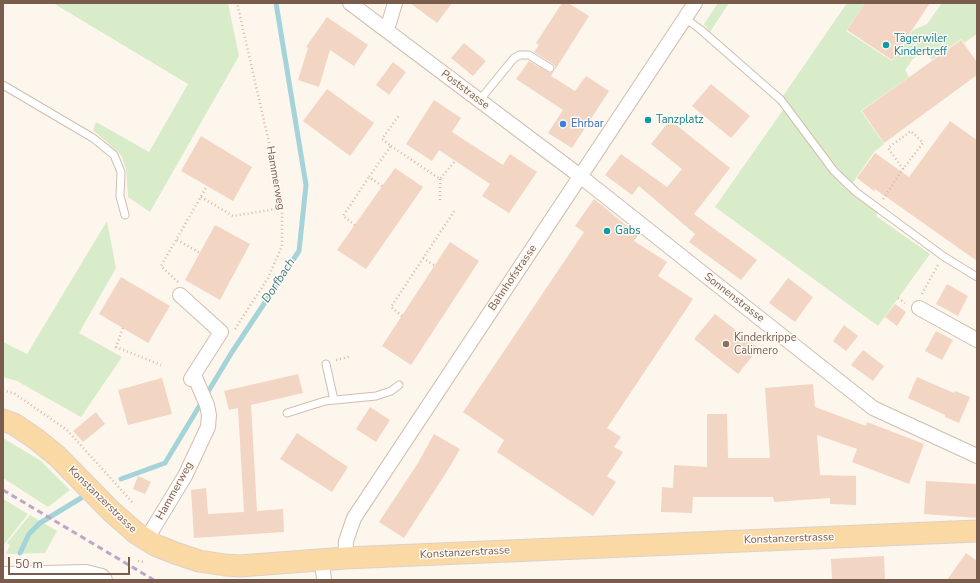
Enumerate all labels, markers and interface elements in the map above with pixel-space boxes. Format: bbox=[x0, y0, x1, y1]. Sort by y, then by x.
place label: Tägerwiler Kindertreff bbox=[894, 32, 947, 58]
marker: Tägerwiler Kindertreff bbox=[881, 40, 891, 50]
street label: Poststrasse bbox=[438, 68, 492, 112]
place label: Tanzplatz bbox=[656, 113, 703, 127]
marker: Tanzplatz bbox=[643, 115, 653, 125]
place label: Ehrbar bbox=[571, 117, 604, 131]
marker: Ehrbar bbox=[558, 119, 568, 129]
street label: Hammerweg bbox=[263, 145, 287, 211]
place label: Gabs bbox=[615, 224, 641, 238]
marker: Gabs bbox=[602, 226, 612, 236]
street label: Bahnhofstrasse bbox=[486, 242, 540, 314]
water label: Dorfbach bbox=[259, 256, 299, 306]
street label: Sonnenstrasse bbox=[701, 270, 767, 326]
place label: Kinderkrippe Calimero bbox=[734, 331, 797, 357]
marker: Kinderkrippe Calimero bbox=[721, 339, 731, 349]
street label: Hammerweg bbox=[154, 460, 196, 522]
street label: Konstanzerstrasse bbox=[65, 464, 139, 536]
street label: Konstanzerstrasse bbox=[744, 531, 834, 547]
street label: Konstanzerstrasse bbox=[420, 544, 510, 562]
scale bar bbox=[10, 549, 132, 575]
text: 50 m bbox=[15, 556, 43, 572]

